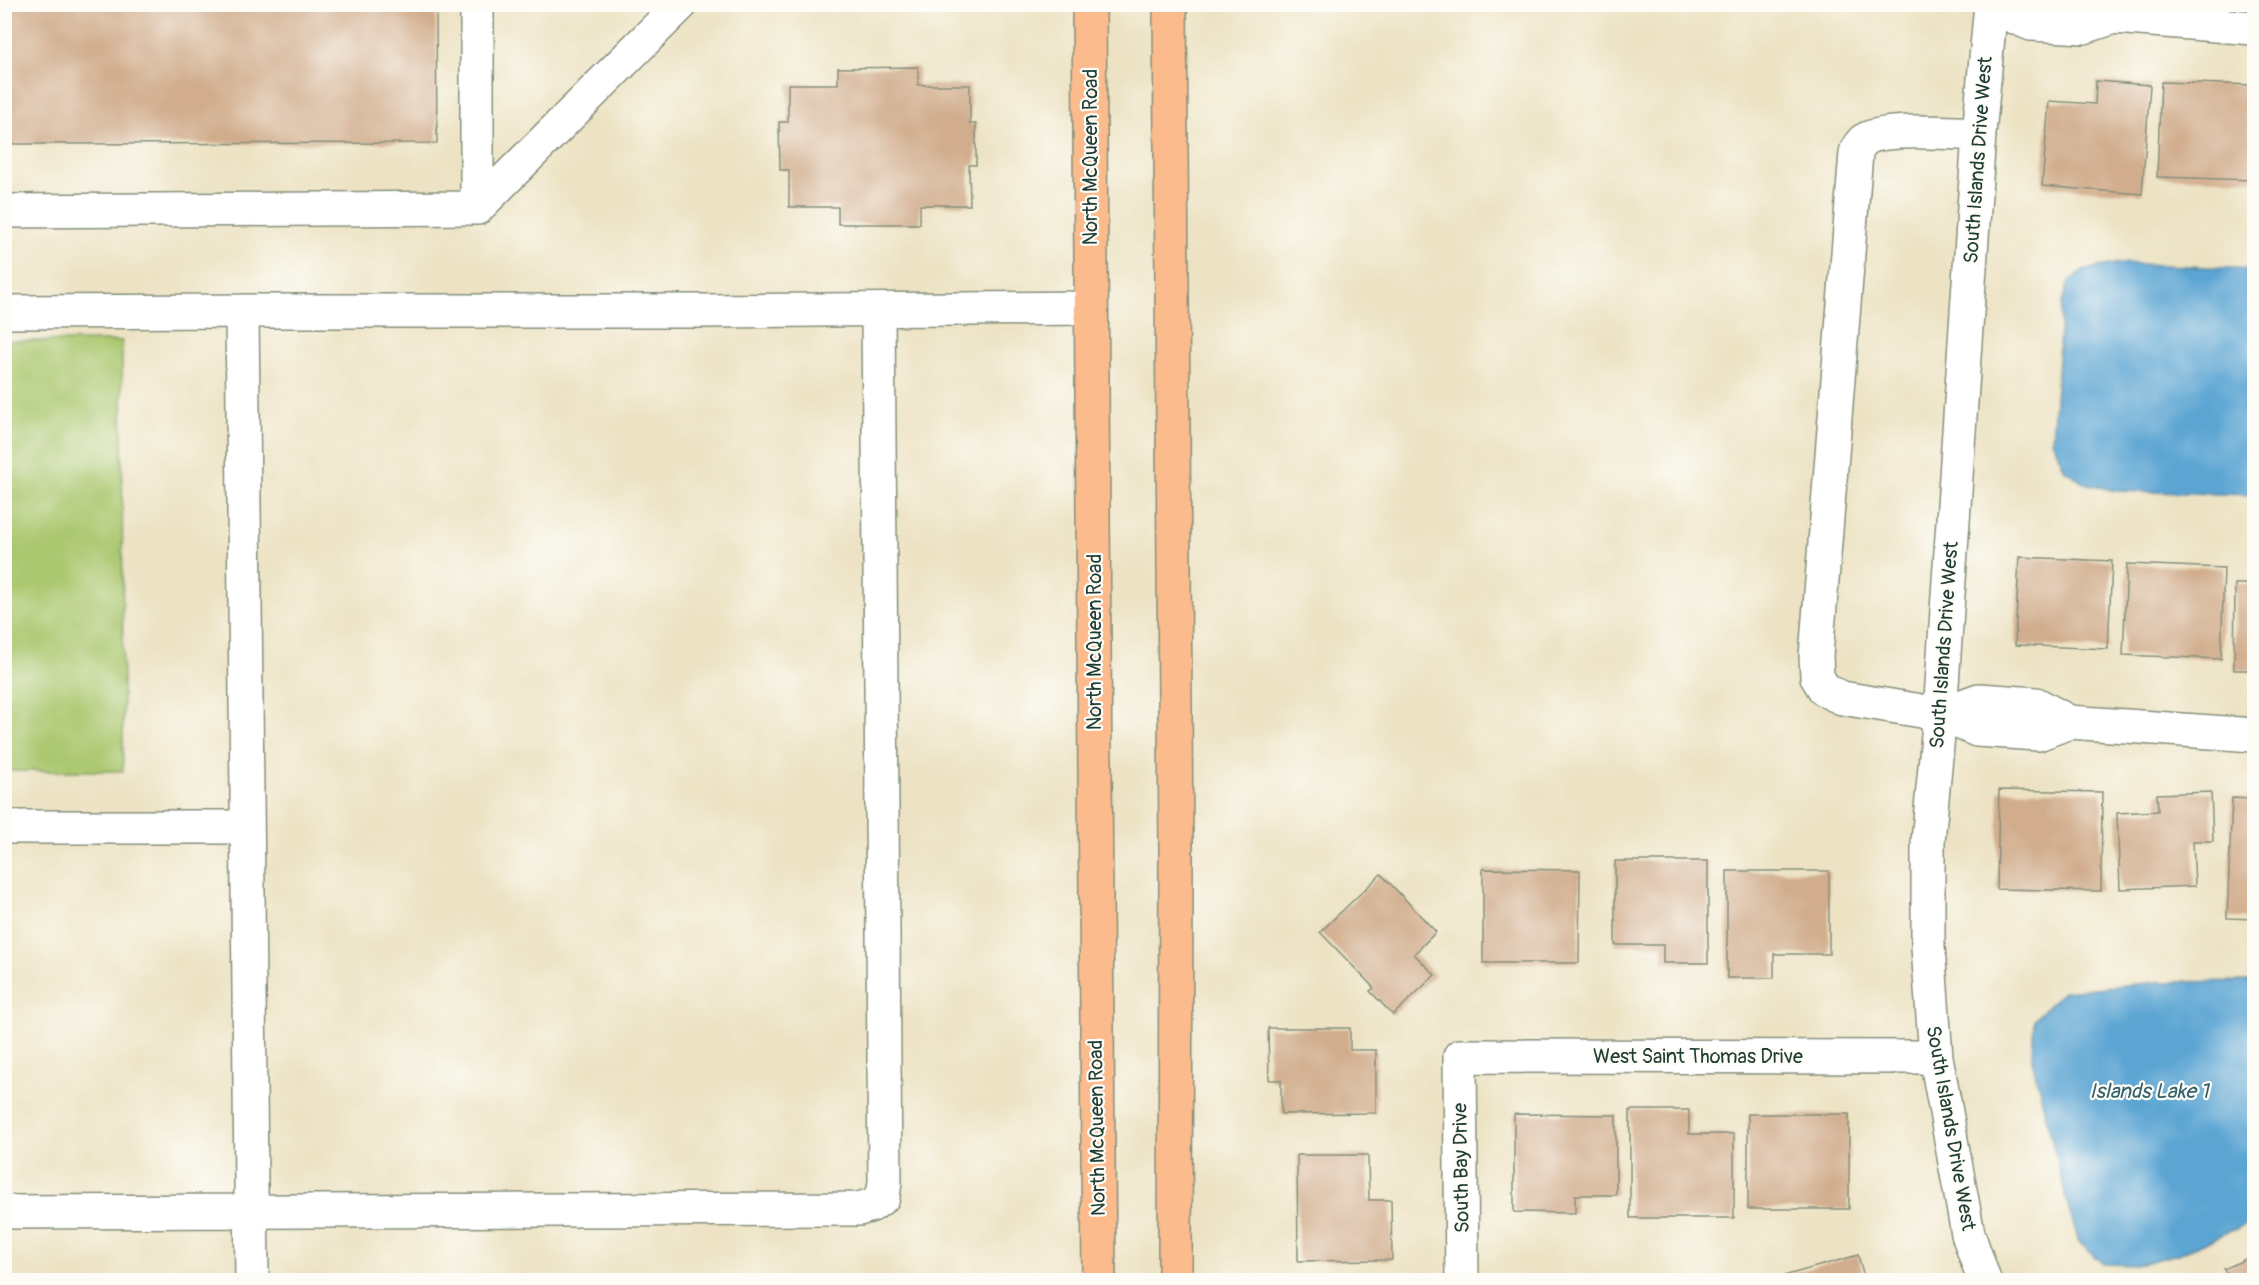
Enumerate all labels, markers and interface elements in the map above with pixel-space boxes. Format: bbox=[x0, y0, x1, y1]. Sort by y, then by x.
street label: South Islands Drive West bbox=[1958, 55, 1998, 264]
street label: North McQueen Road bbox=[1078, 69, 1103, 245]
street label: South Islands Drive West bbox=[1924, 540, 1964, 749]
street label: North McQueen Road bbox=[1082, 554, 1107, 730]
street label: South Islands Drive West bbox=[1921, 1024, 1982, 1233]
street label: North McQueen Road bbox=[1083, 1040, 1111, 1216]
street label: West Saint Thomas Drive bbox=[1593, 1044, 1803, 1069]
water label: Islands Lake 1 bbox=[2089, 1078, 2210, 1105]
street label: South Bay Drive bbox=[1447, 1102, 1475, 1233]

